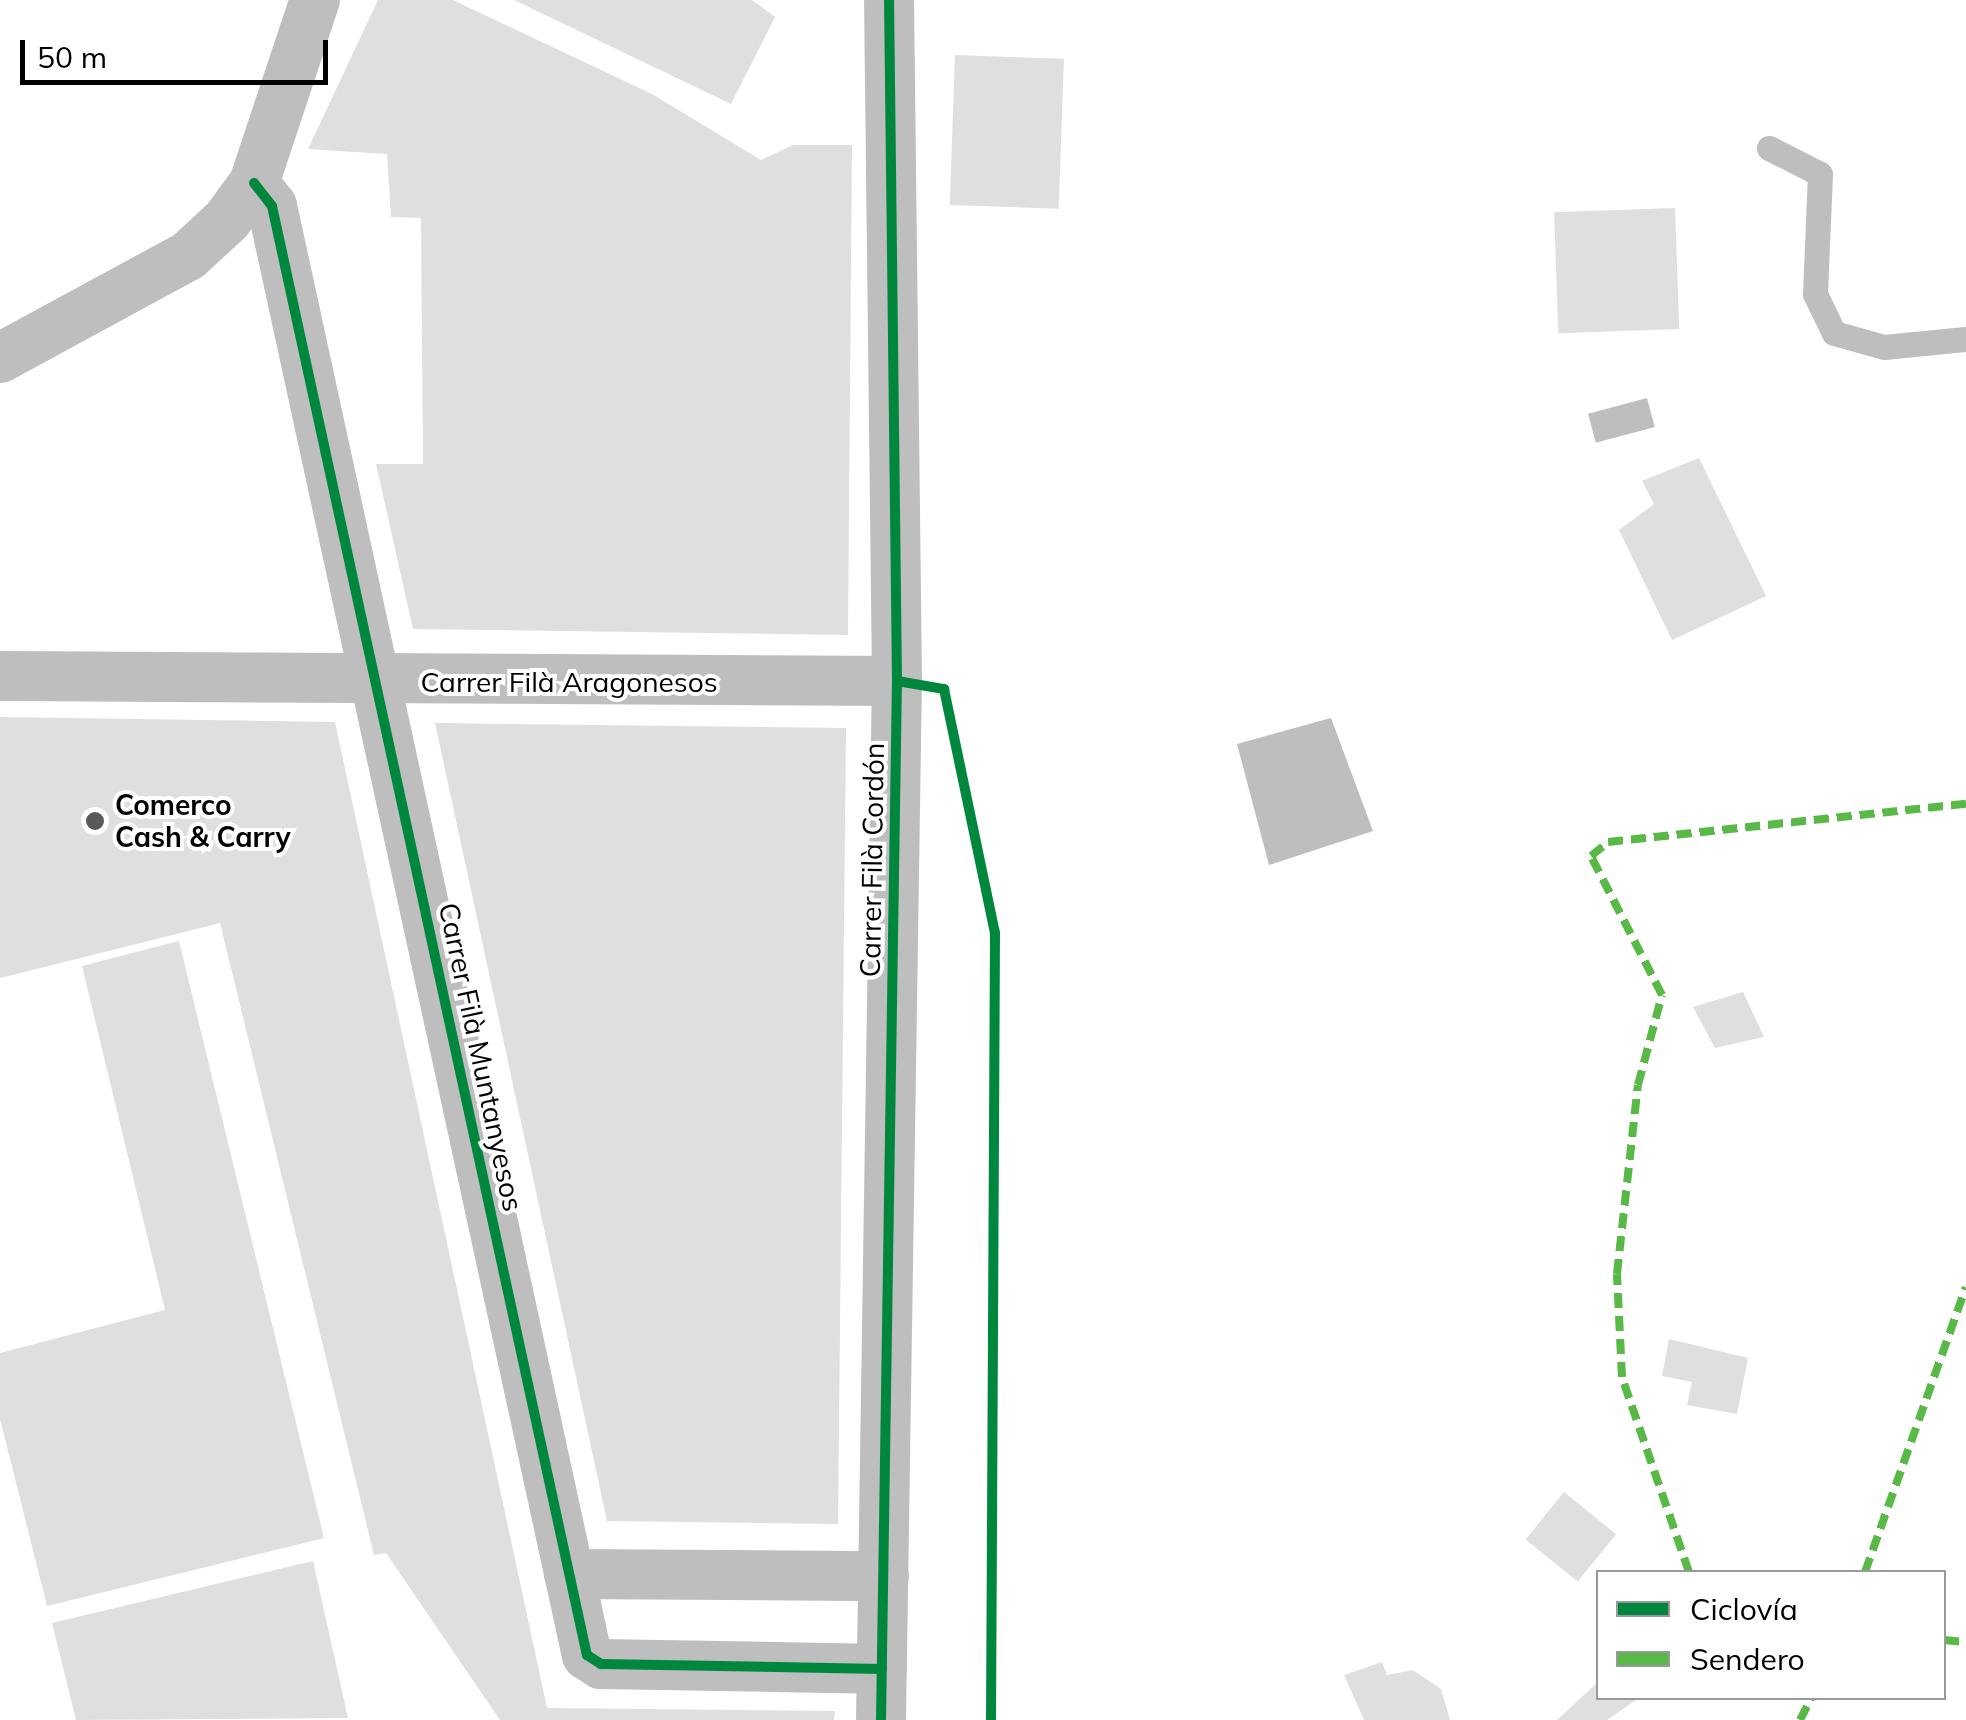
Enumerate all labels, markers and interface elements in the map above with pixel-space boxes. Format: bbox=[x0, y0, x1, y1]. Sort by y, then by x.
scale bar bbox=[25, 20, 332, 82]
text: 50 m bbox=[37, 38, 107, 76]
street label: Carrer Filà Aragonesos bbox=[420, 665, 718, 699]
street label: Carrer Filà Cordón bbox=[853, 742, 891, 978]
place label: Comerco Cash & Carry bbox=[115, 788, 291, 854]
marker: Comerco Cash & Carry bbox=[84, 810, 106, 832]
street label: Carrer Filà Muntanyesos bbox=[432, 900, 530, 1214]
legend bbox=[1596, 1570, 1946, 1700]
text: Ciclovía bbox=[1690, 1590, 1798, 1628]
text: Sendero bbox=[1690, 1640, 1805, 1678]

